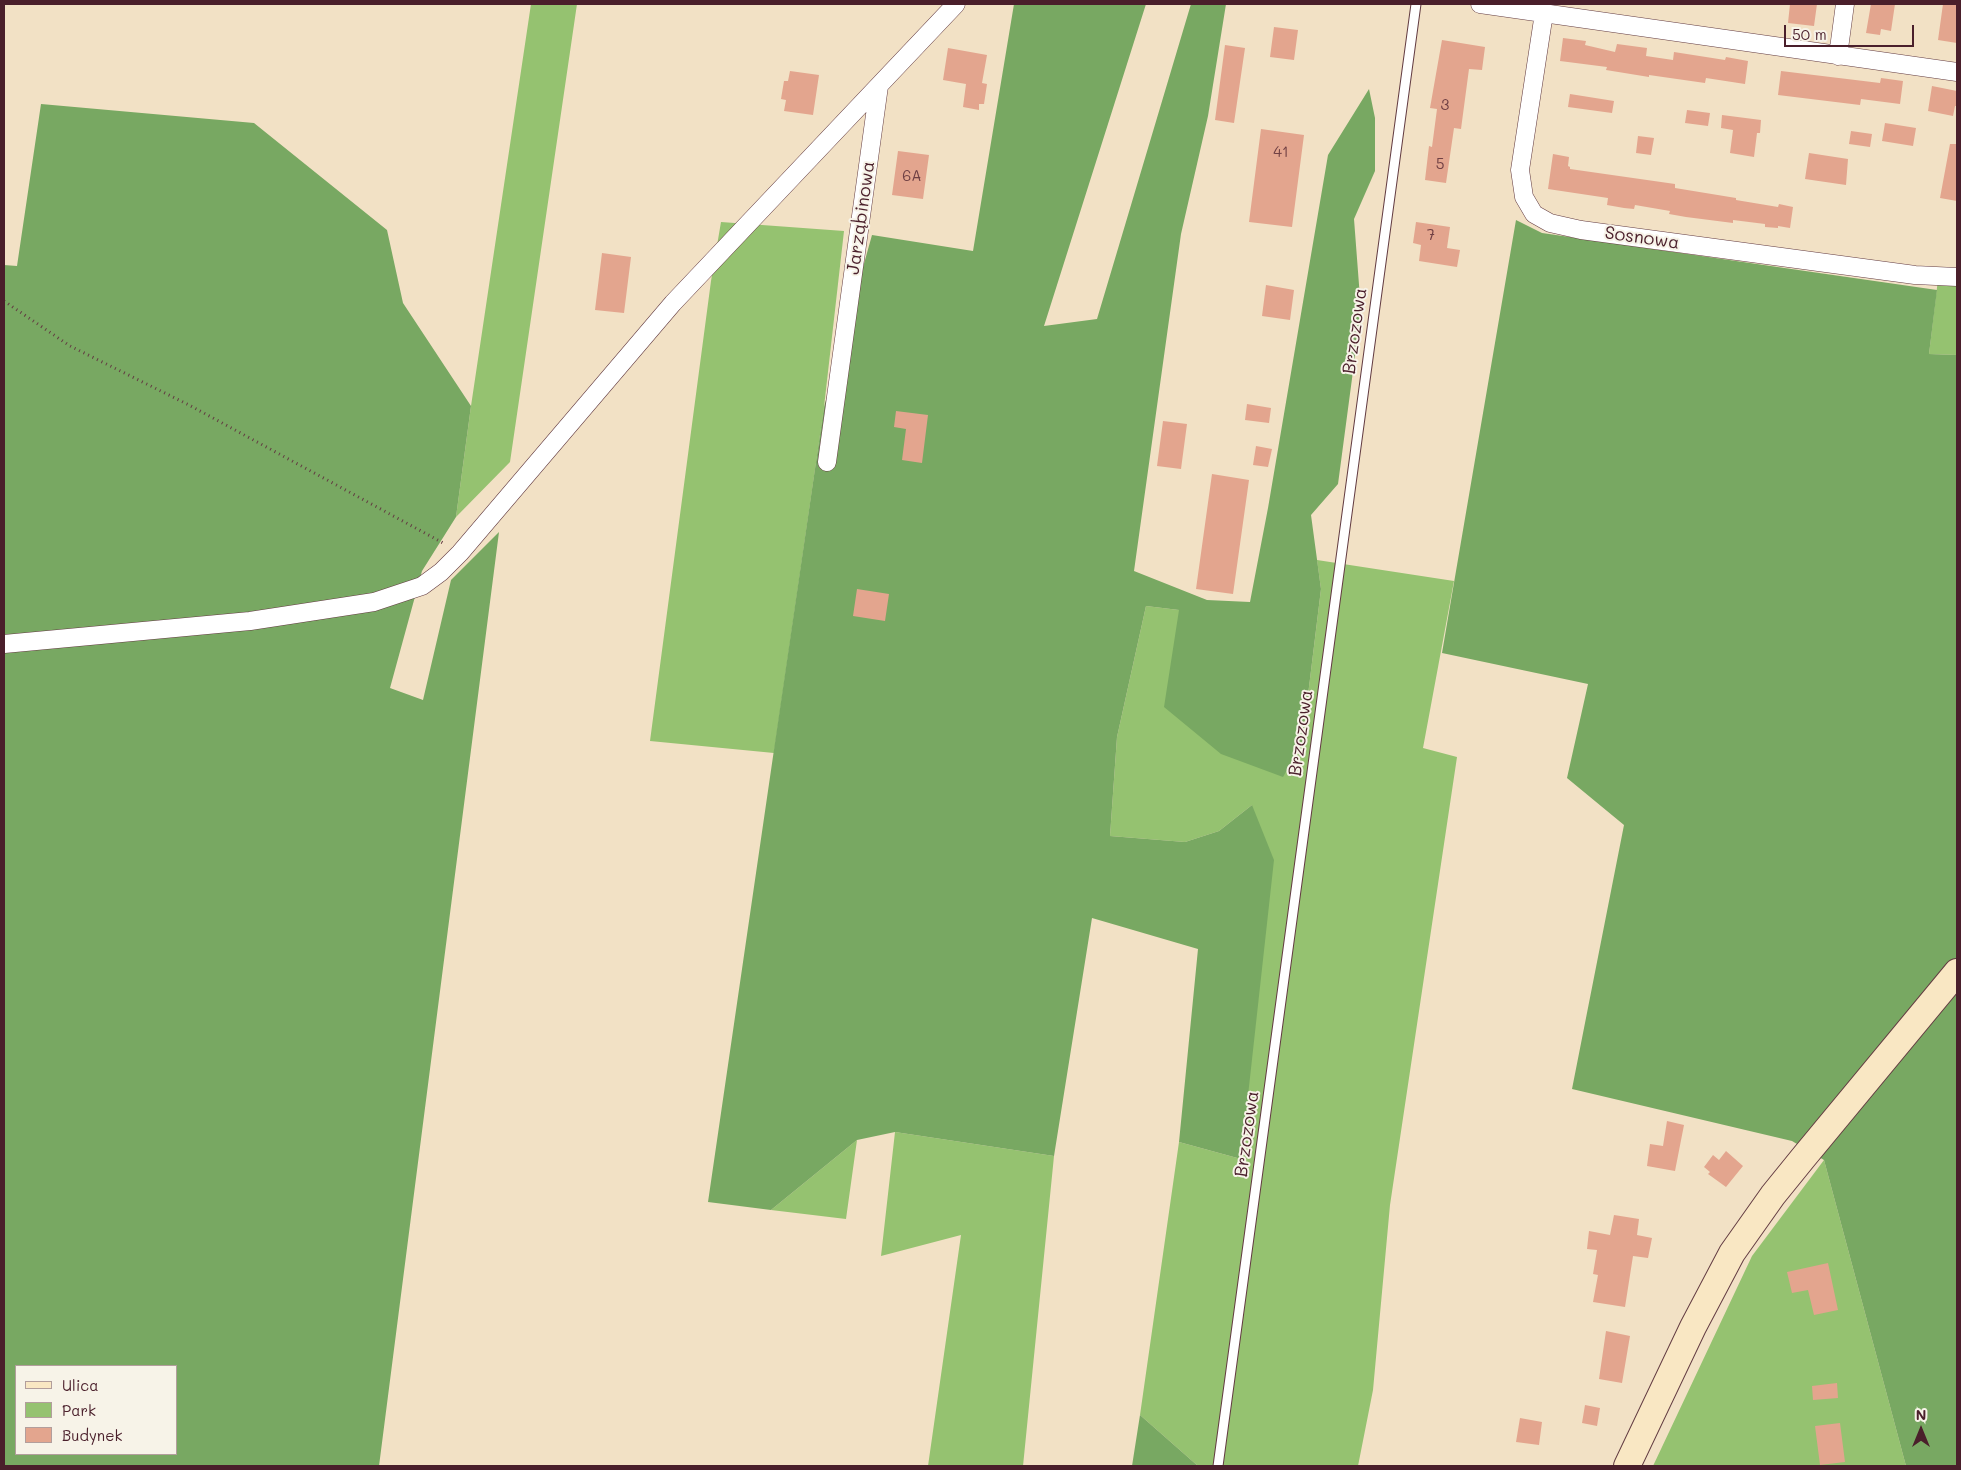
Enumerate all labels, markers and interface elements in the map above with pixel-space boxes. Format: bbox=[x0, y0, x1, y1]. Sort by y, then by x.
scale bar bbox=[1786, 15, 1916, 47]
text: 50 m bbox=[1792, 24, 1827, 44]
house number: 3 bbox=[1441, 96, 1449, 114]
house number: 41 bbox=[1273, 143, 1289, 161]
house number: 5 bbox=[1436, 155, 1444, 173]
street label: Jarząbinowa bbox=[842, 160, 880, 276]
house number: 6A bbox=[902, 167, 922, 185]
street label: Sosnowa bbox=[1603, 222, 1681, 254]
house number: 7 bbox=[1427, 226, 1435, 244]
street label: Brzozowa bbox=[1338, 287, 1372, 375]
street label: Brzozowa bbox=[1284, 689, 1318, 777]
street label: Brzozowa bbox=[1230, 1090, 1264, 1178]
legend bbox=[15, 1365, 178, 1455]
text: Ulica bbox=[62, 1375, 99, 1395]
text: Park bbox=[62, 1400, 96, 1420]
north arrow bbox=[1896, 1405, 1946, 1455]
text: N bbox=[1916, 1405, 1926, 1424]
text: Budynek bbox=[62, 1425, 122, 1445]

